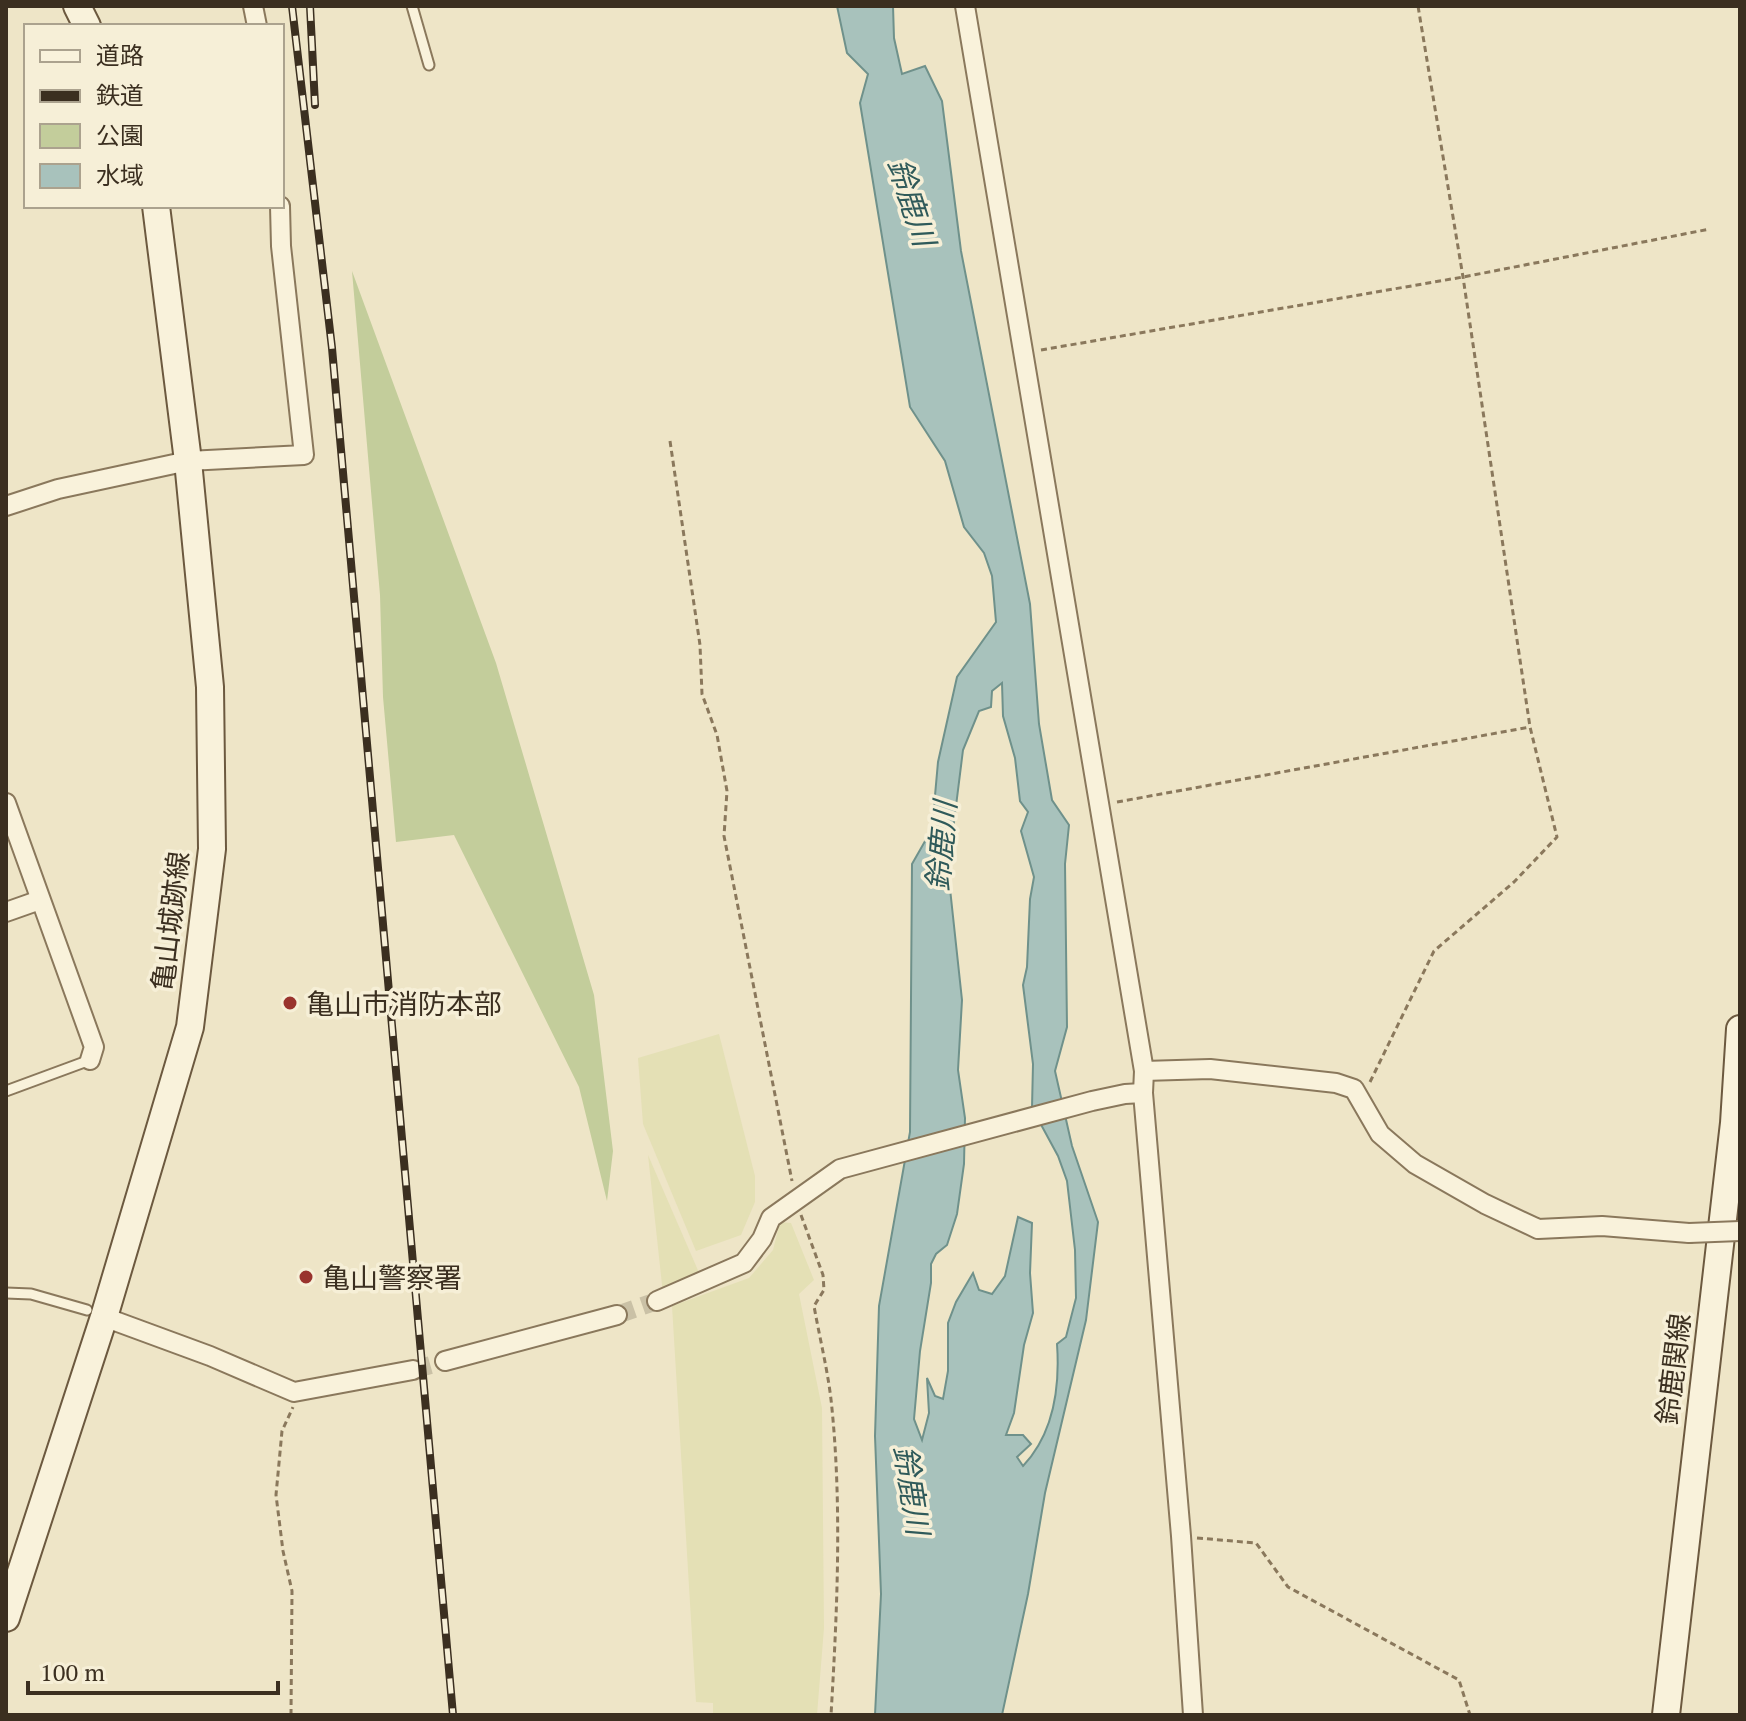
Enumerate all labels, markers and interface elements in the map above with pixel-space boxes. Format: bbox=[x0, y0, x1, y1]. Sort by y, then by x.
legend bbox=[24, 24, 284, 208]
text: 道路 bbox=[96, 39, 144, 71]
text: 鉄道 bbox=[96, 79, 144, 111]
text: 公園 bbox=[96, 119, 144, 151]
water label: 鈴鹿川 bbox=[879, 153, 946, 254]
text: 水域 bbox=[96, 159, 144, 191]
water label: 鈴鹿川 bbox=[917, 796, 965, 893]
street label: 亀山城跡線 bbox=[143, 849, 197, 993]
place label: 亀山市消防本部 bbox=[306, 985, 502, 1022]
marker: 亀山市消防本部 bbox=[281, 994, 299, 1012]
place label: 亀山警察署 bbox=[322, 1259, 462, 1296]
marker: 亀山警察署 bbox=[297, 1268, 315, 1286]
street label: 鈴鹿関線 bbox=[1648, 1311, 1698, 1427]
water label: 鈴鹿川 bbox=[885, 1442, 939, 1541]
scale bar bbox=[28, 1645, 278, 1695]
text: 100 m bbox=[40, 1656, 105, 1688]

